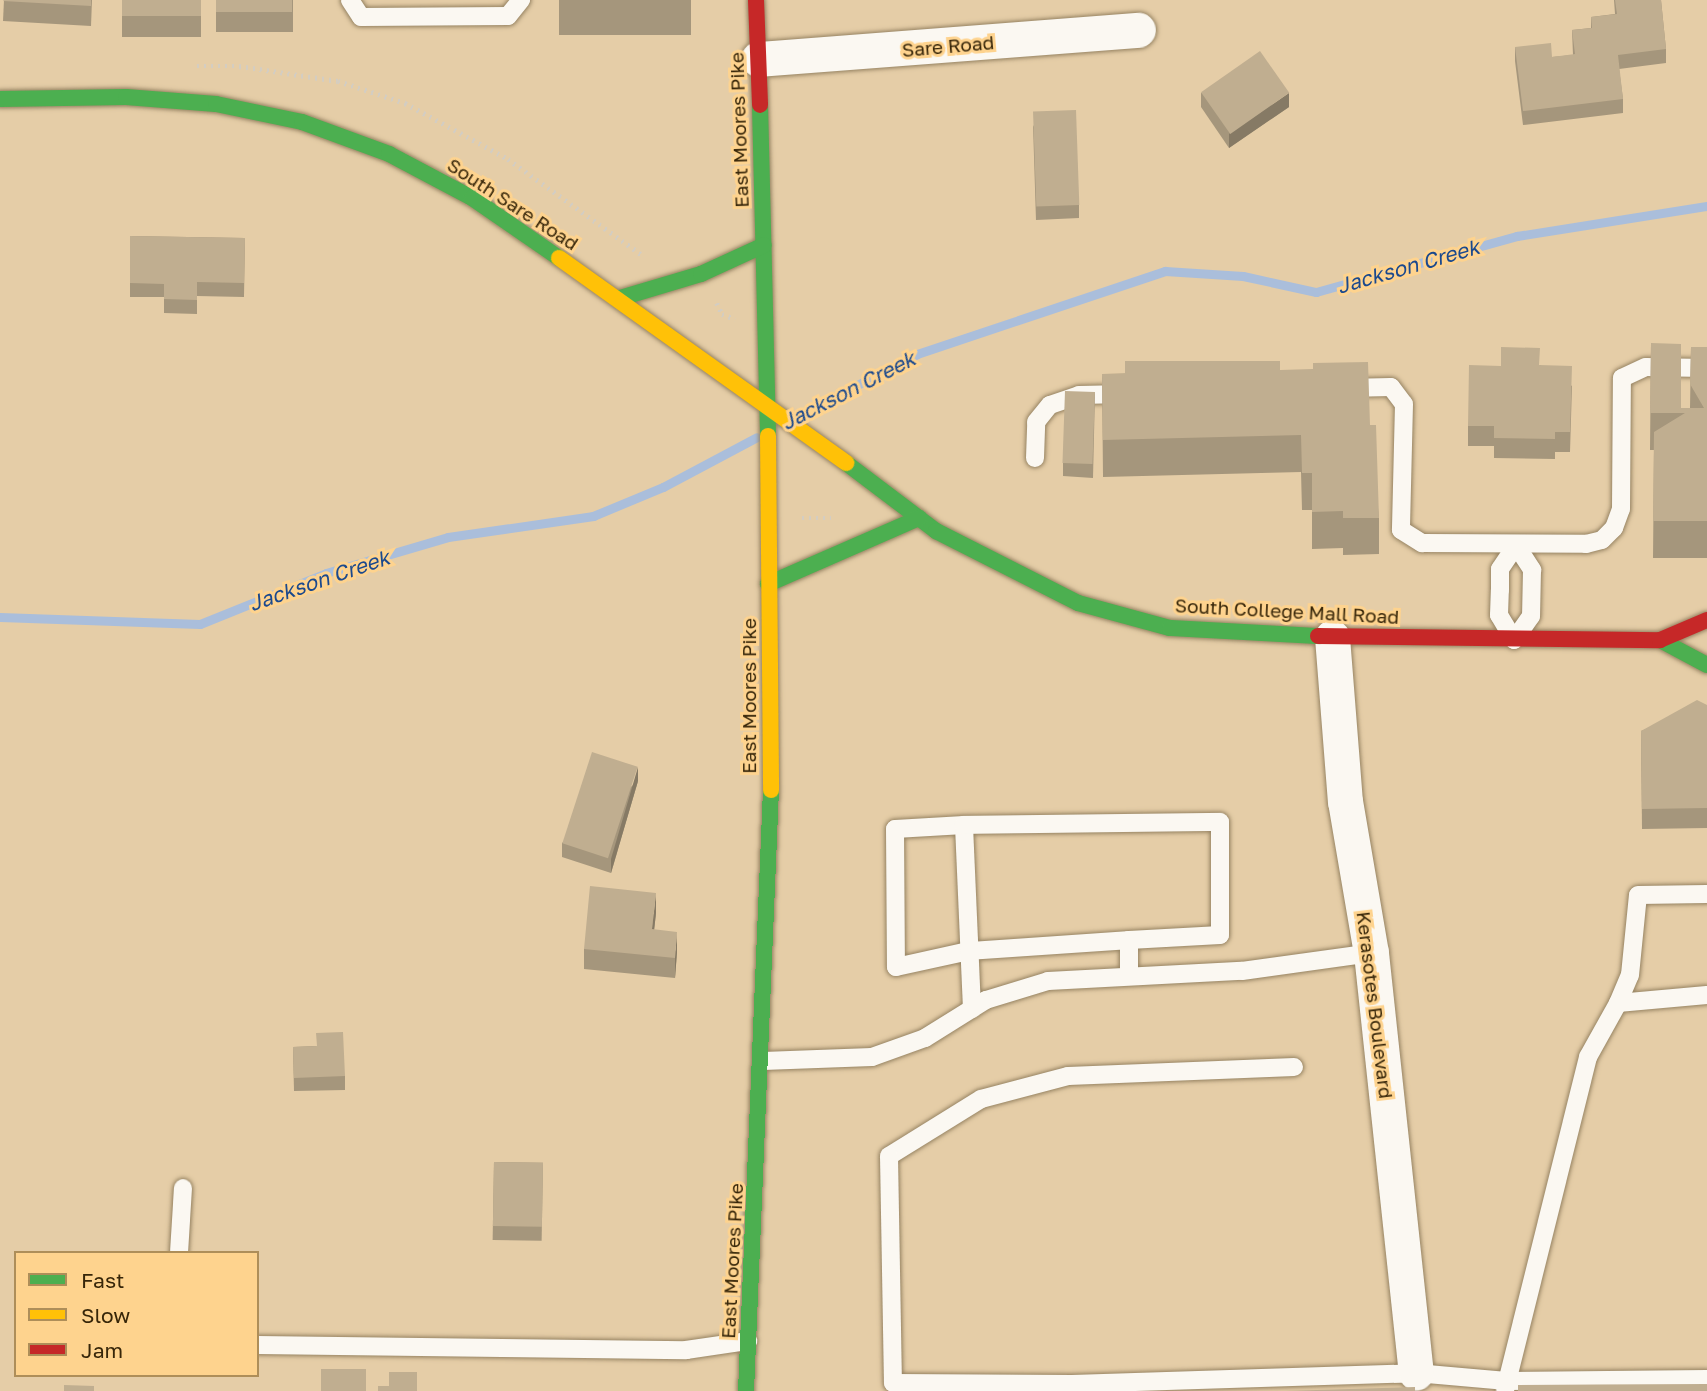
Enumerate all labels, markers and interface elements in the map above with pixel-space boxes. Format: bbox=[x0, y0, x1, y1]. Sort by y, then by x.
street label: Sare Road bbox=[901, 31, 995, 61]
street label: East Moores Pike bbox=[725, 52, 753, 208]
street label: South Sare Road bbox=[443, 153, 583, 255]
water label: Jackson Creek bbox=[1334, 234, 1482, 298]
water label: Jackson Creek bbox=[777, 345, 919, 435]
water label: Jackson Creek bbox=[245, 544, 393, 616]
street label: South College Mall Road bbox=[1174, 594, 1400, 628]
street label: East Moores Pike bbox=[738, 618, 760, 774]
street label: Kerasotes Boulevard bbox=[1352, 910, 1398, 1100]
street label: East Moores Pike bbox=[717, 1183, 747, 1339]
legend bbox=[14, 1251, 259, 1377]
text: Fast bbox=[81, 1267, 124, 1293]
text: Slow bbox=[81, 1302, 130, 1328]
text: Jam bbox=[81, 1337, 123, 1363]

